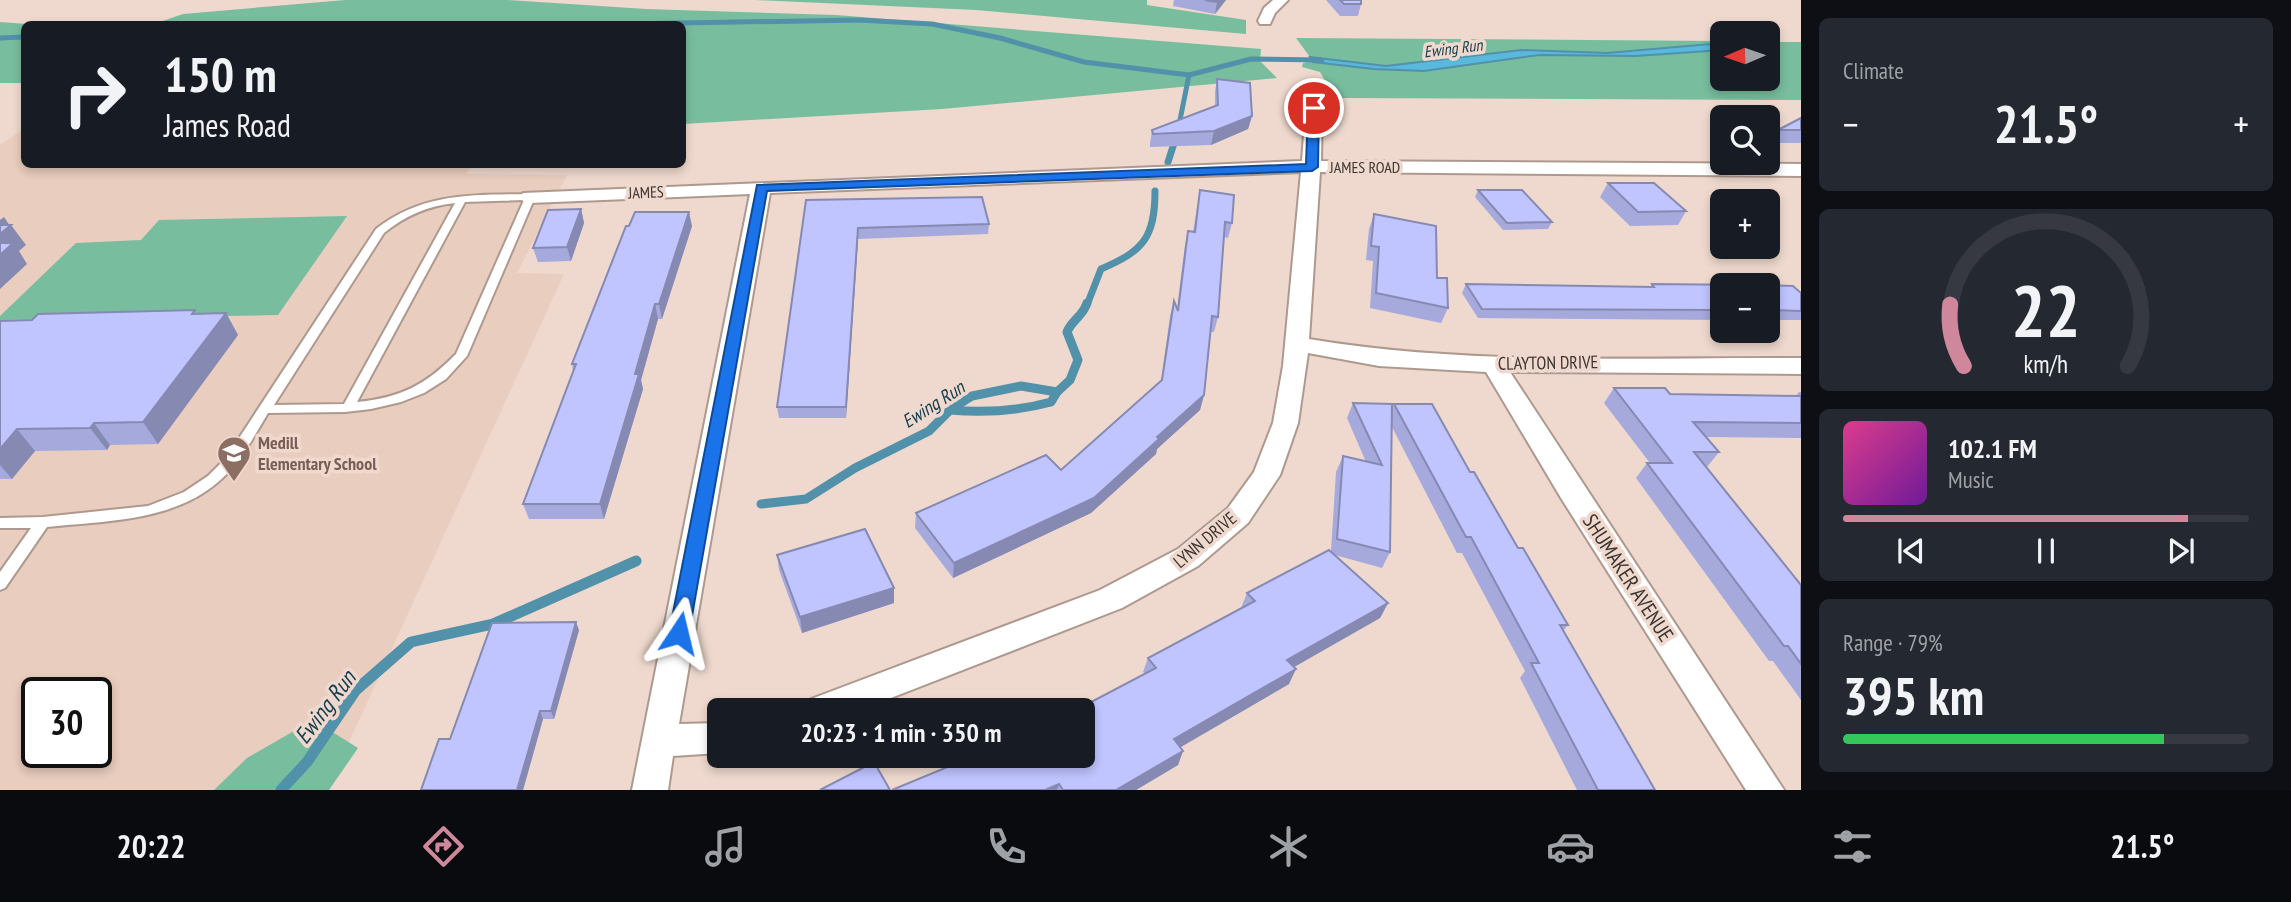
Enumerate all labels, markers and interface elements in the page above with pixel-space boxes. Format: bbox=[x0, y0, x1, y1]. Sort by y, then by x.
north arrow bbox=[1710, 21, 1780, 91]
map controls bbox=[1710, 21, 1780, 343]
water label: Ewing Run bbox=[1423, 34, 1484, 62]
text: 150 m bbox=[164, 42, 277, 106]
icon: right bbox=[49, 49, 140, 140]
text: Climate bbox=[1843, 56, 1904, 85]
pin bbox=[1284, 78, 1344, 138]
icon: arrive bbox=[1295, 89, 1333, 127]
text: 21.5° bbox=[1994, 90, 2098, 157]
text: − bbox=[1843, 99, 1859, 148]
text: + bbox=[2233, 99, 2249, 148]
text: James Road bbox=[164, 104, 291, 146]
button: search bbox=[1710, 105, 1780, 175]
street label: JAMES ROAD bbox=[1329, 157, 1400, 177]
street label: JAMES bbox=[627, 181, 664, 203]
button: + bbox=[1710, 189, 1780, 259]
text: 22 bbox=[2011, 262, 2081, 356]
button: − bbox=[1710, 273, 1780, 343]
text: km/h bbox=[2024, 347, 2068, 379]
street label: CLAYTON DRIVE bbox=[1498, 350, 1598, 375]
water label: Ewing Run bbox=[897, 374, 970, 433]
place label: Medill Elementary School bbox=[258, 431, 377, 475]
text: 102.1 FM bbox=[1948, 432, 2037, 465]
school or university icon: Medill Elementary School bbox=[215, 434, 253, 483]
text: Music bbox=[1948, 465, 1994, 494]
street label: LYNN DRIVE bbox=[1168, 507, 1241, 573]
street label: SHUMAKER AVENUE bbox=[1577, 509, 1680, 647]
icon: previous bbox=[1892, 532, 1930, 570]
icon: pause bbox=[2027, 532, 2065, 570]
icon: next bbox=[2162, 532, 2200, 570]
position arrow bbox=[642, 596, 716, 670]
text: Range · 79% bbox=[1843, 628, 1943, 657]
text: 395 km bbox=[1843, 662, 1984, 729]
water label: Ewing Run bbox=[288, 663, 363, 749]
speed limit sign: 30 bbox=[21, 677, 112, 768]
text: 20:23 · 1 min · 350 m bbox=[801, 716, 1001, 749]
icon: directions bbox=[419, 822, 468, 871]
icon: music bbox=[701, 822, 750, 871]
icon: phone bbox=[982, 822, 1031, 871]
icon: climate bbox=[1264, 822, 1313, 871]
icon: car bbox=[1546, 822, 1595, 871]
icon: filters bbox=[1828, 822, 1877, 871]
text: 20:22 bbox=[116, 825, 186, 867]
text: 21.5° bbox=[2110, 825, 2174, 867]

